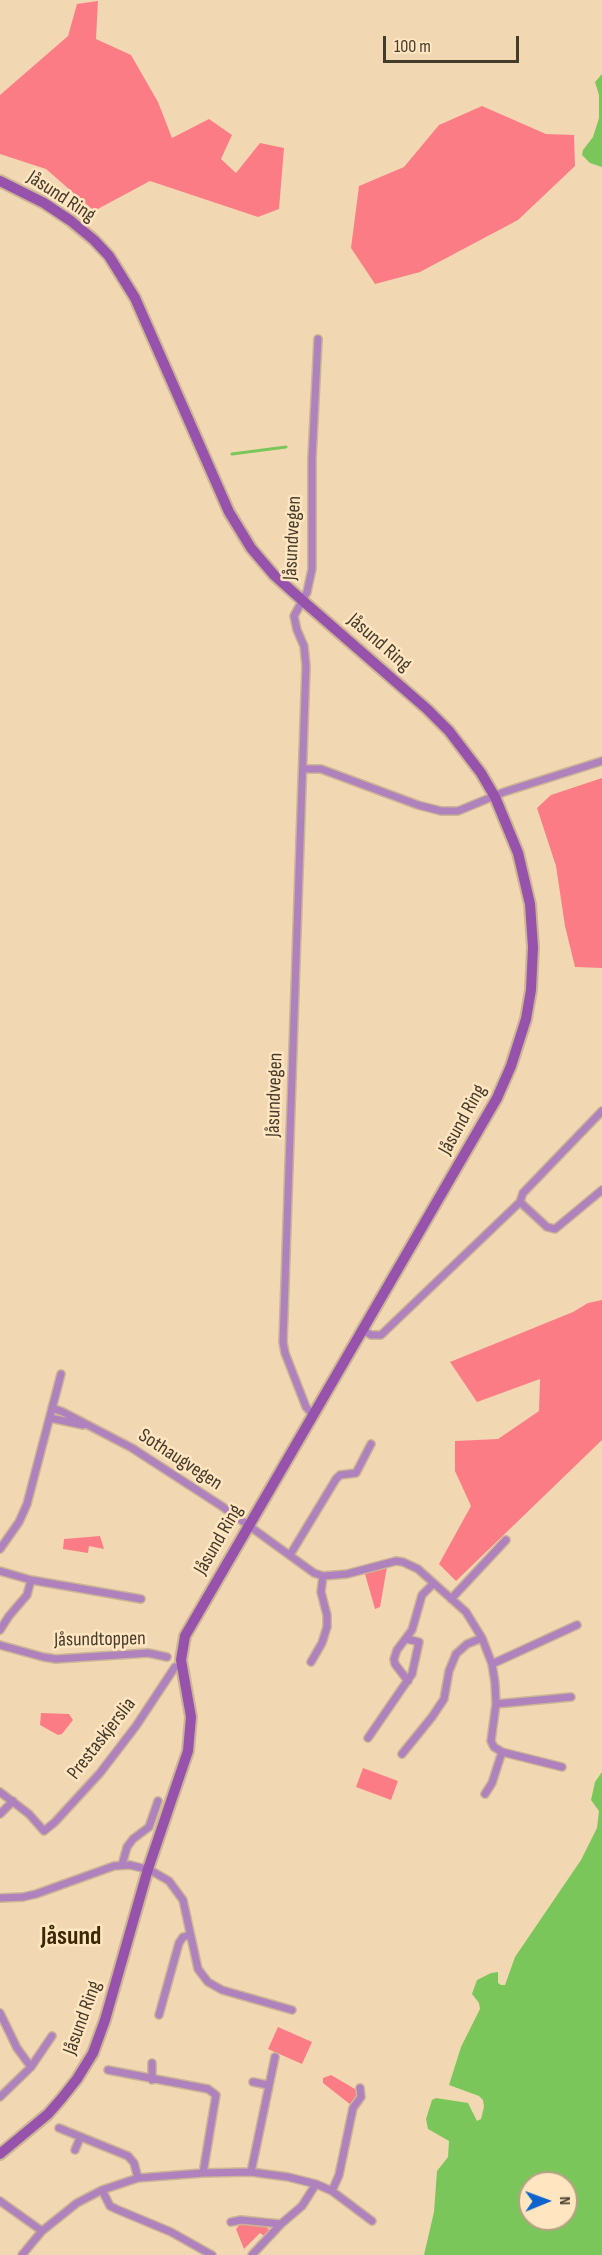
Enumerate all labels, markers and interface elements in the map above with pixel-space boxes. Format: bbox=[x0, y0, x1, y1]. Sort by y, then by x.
scale bar bbox=[386, 24, 522, 62]
text: 100 m bbox=[394, 36, 431, 57]
street label: Jåsund Ring bbox=[22, 166, 100, 228]
street label: Jåsundvegen bbox=[279, 495, 307, 581]
street label: Jåsund Ring bbox=[342, 609, 416, 677]
street label: Jåsundvegen bbox=[262, 1052, 288, 1138]
street label: Jåsund Ring bbox=[434, 1081, 492, 1159]
street label: Sothaugvegen bbox=[133, 1424, 227, 1496]
street label: Jåsund Ring bbox=[189, 1501, 249, 1579]
street label: Jåsundtoppen bbox=[54, 1627, 146, 1653]
street label: Prestaskjerslia bbox=[63, 1693, 141, 1785]
district label: Jåsund bbox=[41, 1921, 101, 1953]
street label: Jåsund Ring bbox=[59, 1978, 107, 2058]
north arrow bbox=[518, 2171, 578, 2231]
text: N bbox=[555, 2196, 574, 2205]

